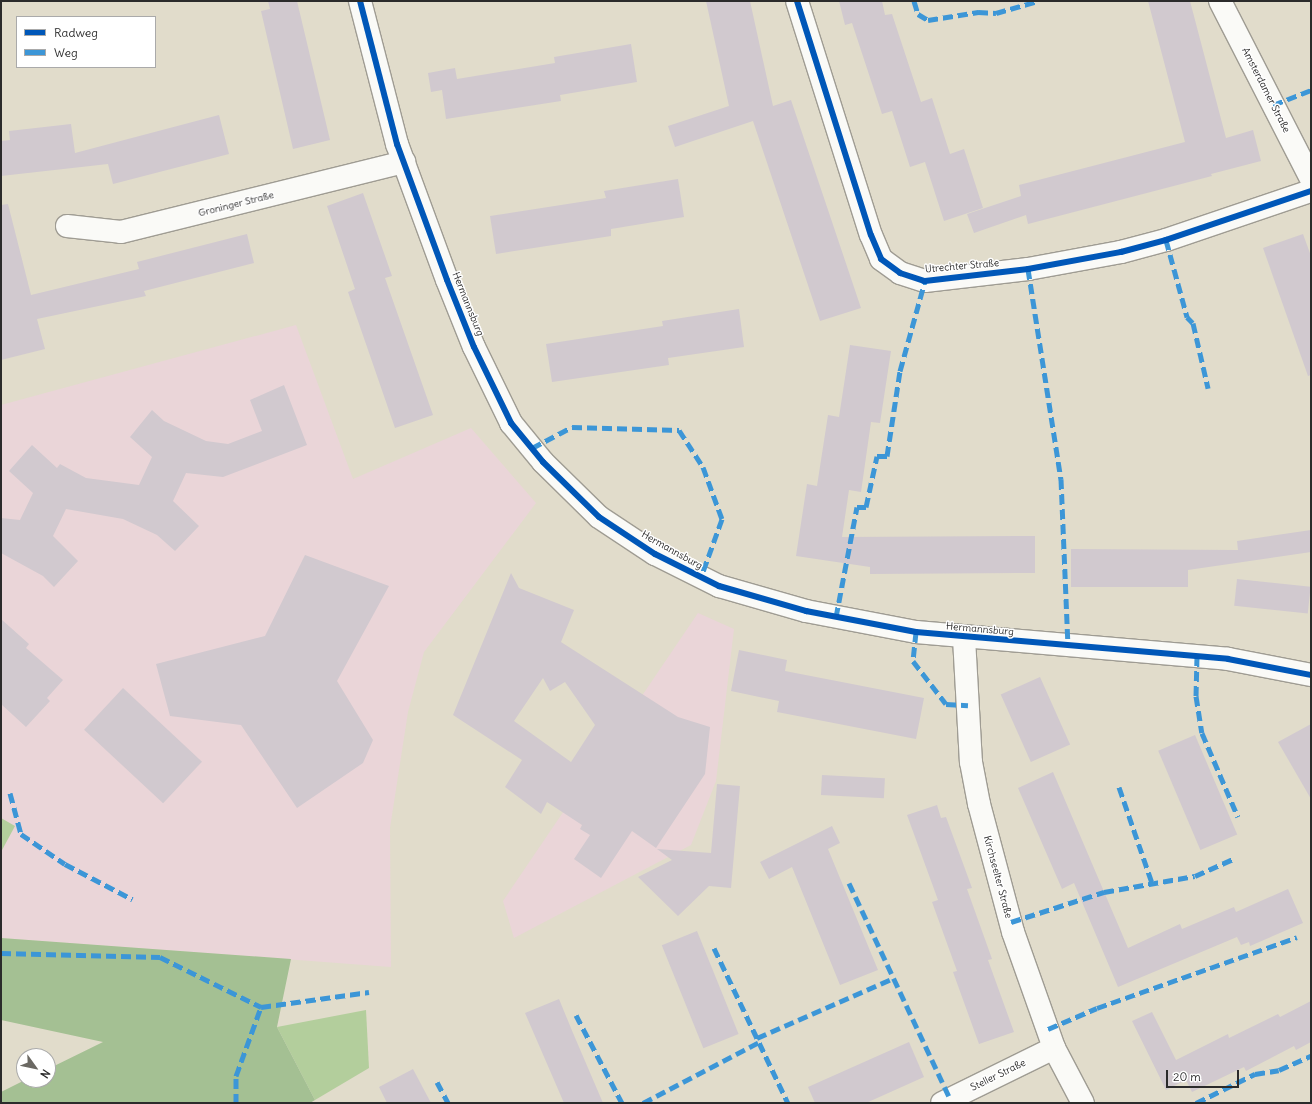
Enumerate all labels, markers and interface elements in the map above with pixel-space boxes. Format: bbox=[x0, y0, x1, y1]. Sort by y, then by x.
legend bbox=[16, 16, 156, 68]
text: Radweg bbox=[54, 25, 98, 40]
text: Weg bbox=[54, 45, 78, 60]
street label: Amsterdamer Straße bbox=[1239, 45, 1293, 135]
street label: Groninger Straße bbox=[197, 189, 275, 219]
street label: Utrechter Straße bbox=[924, 257, 1000, 275]
street label: Hermannsburg bbox=[450, 270, 486, 338]
street label: Hermannsburg bbox=[639, 528, 705, 572]
street label: Hermannsburg bbox=[946, 620, 1014, 638]
street label: Kirchseelter Straße bbox=[981, 834, 1015, 920]
north arrow bbox=[16, 1048, 56, 1088]
street label: Steller Straße bbox=[969, 1057, 1027, 1093]
scale bar bbox=[1168, 1062, 1241, 1088]
text: N bbox=[37, 1067, 53, 1081]
text: 20 m bbox=[1173, 1069, 1201, 1084]

